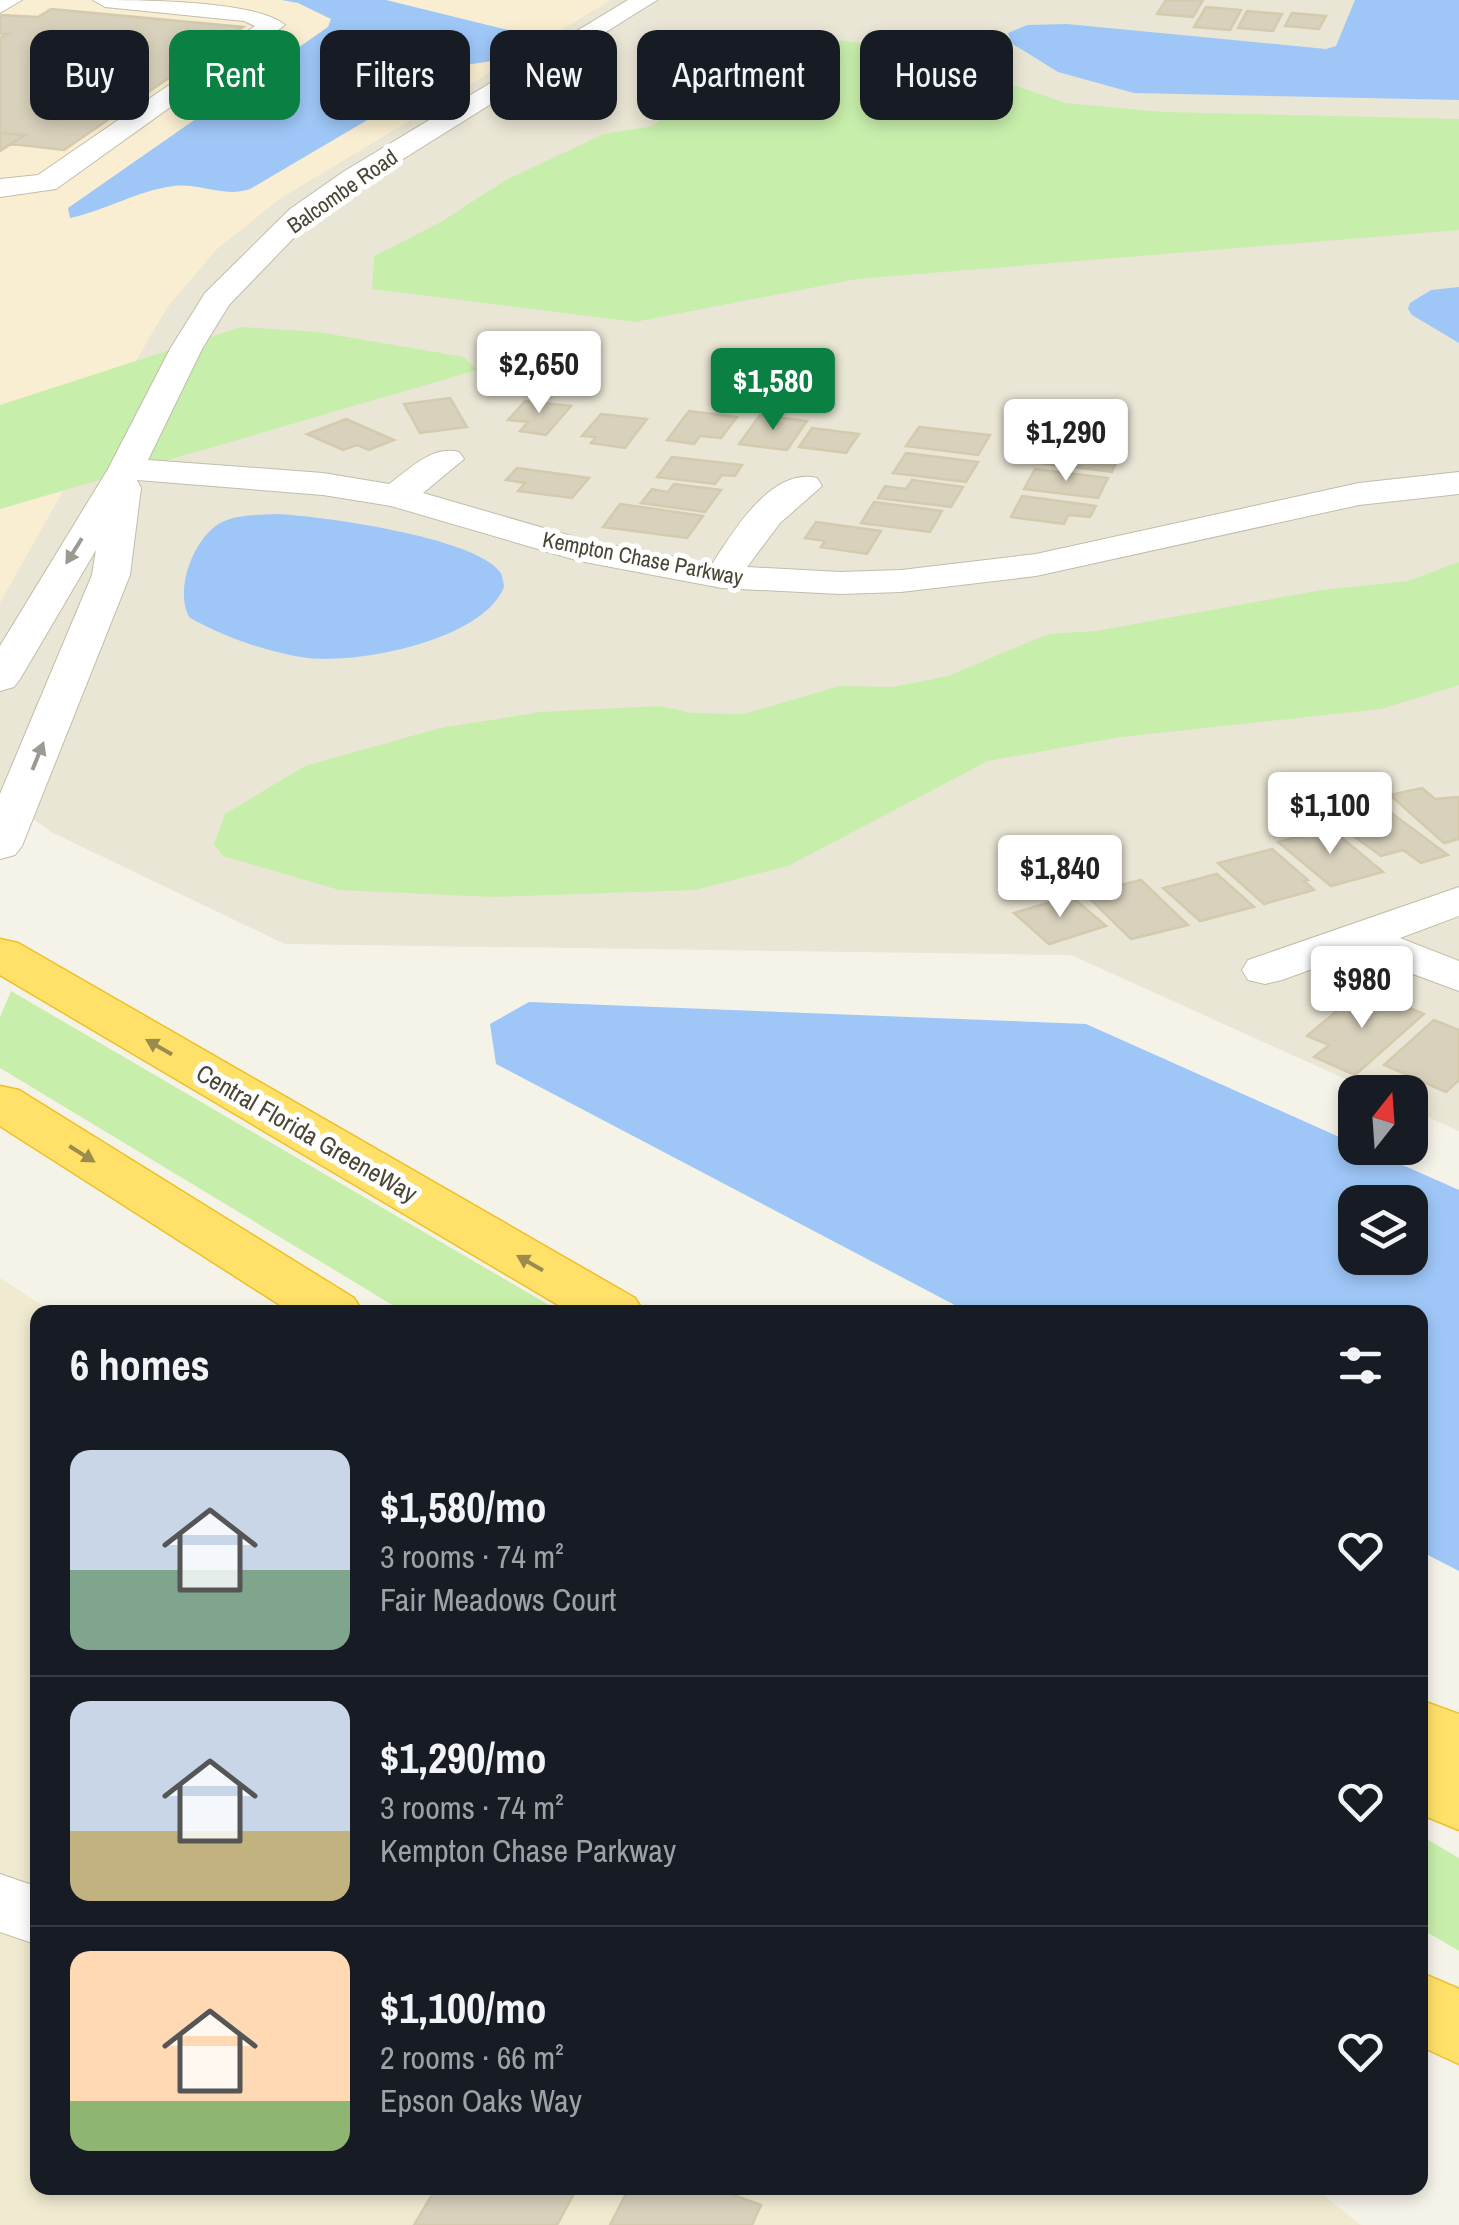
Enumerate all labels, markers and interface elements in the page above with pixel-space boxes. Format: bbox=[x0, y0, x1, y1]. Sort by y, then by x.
chip: Buy bbox=[30, 30, 149, 120]
chip: Rent bbox=[169, 30, 300, 120]
chip: Filters bbox=[320, 30, 470, 120]
chip: New bbox=[490, 30, 617, 120]
chip: Apartment bbox=[637, 30, 840, 120]
chip: House bbox=[860, 30, 1013, 120]
street label: Balcombe Road bbox=[281, 142, 403, 240]
pin: $2,650 bbox=[458, 331, 620, 416]
text: $2,650 bbox=[499, 342, 579, 385]
pin: $1,580 bbox=[692, 348, 854, 433]
text: $1,580 bbox=[733, 359, 813, 402]
pin: $1,290 bbox=[985, 399, 1147, 484]
text: $1,290 bbox=[1026, 410, 1106, 453]
street label: Kempton Chase Parkway bbox=[540, 524, 746, 592]
one-way arrow bbox=[65, 537, 83, 565]
one-way arrow bbox=[31, 741, 47, 771]
pin: $1,100 bbox=[1249, 772, 1411, 857]
text: $1,100 bbox=[1290, 783, 1370, 826]
pin: $1,840 bbox=[979, 835, 1141, 920]
text: $1,840 bbox=[1020, 846, 1100, 889]
pin: $980 bbox=[1303, 946, 1421, 1031]
text: $980 bbox=[1333, 957, 1391, 1000]
one-way arrow bbox=[145, 1038, 173, 1056]
street label: Central Florida GreeneWay bbox=[190, 1056, 424, 1211]
north arrow bbox=[1338, 1075, 1428, 1165]
map controls bbox=[1338, 1075, 1428, 1275]
one-way arrow bbox=[69, 1144, 96, 1162]
button: layers bbox=[1338, 1185, 1428, 1275]
one-way arrow bbox=[516, 1255, 544, 1273]
text: 6 homes bbox=[70, 1337, 210, 1393]
icon: filters bbox=[1333, 1338, 1388, 1393]
text: $1,580/mo bbox=[380, 1479, 547, 1535]
icon: home bbox=[150, 1490, 270, 1610]
icon: heart bbox=[1333, 1523, 1388, 1578]
text: 3 rooms · 74 m² bbox=[380, 1535, 564, 1578]
text: Fair Meadows Court bbox=[380, 1578, 616, 1621]
text: $1,290/mo bbox=[380, 1730, 547, 1786]
icon: home bbox=[150, 1741, 270, 1861]
icon: heart bbox=[1333, 1774, 1388, 1829]
text: 3 rooms · 74 m² bbox=[380, 1786, 564, 1829]
text: Kempton Chase Parkway bbox=[380, 1829, 676, 1872]
text: $1,100/mo bbox=[380, 1980, 547, 2036]
icon: home bbox=[150, 1991, 270, 2111]
icon: heart bbox=[1333, 2024, 1388, 2079]
text: 2 rooms · 66 m² bbox=[380, 2036, 564, 2079]
text: Epson Oaks Way bbox=[380, 2079, 582, 2122]

